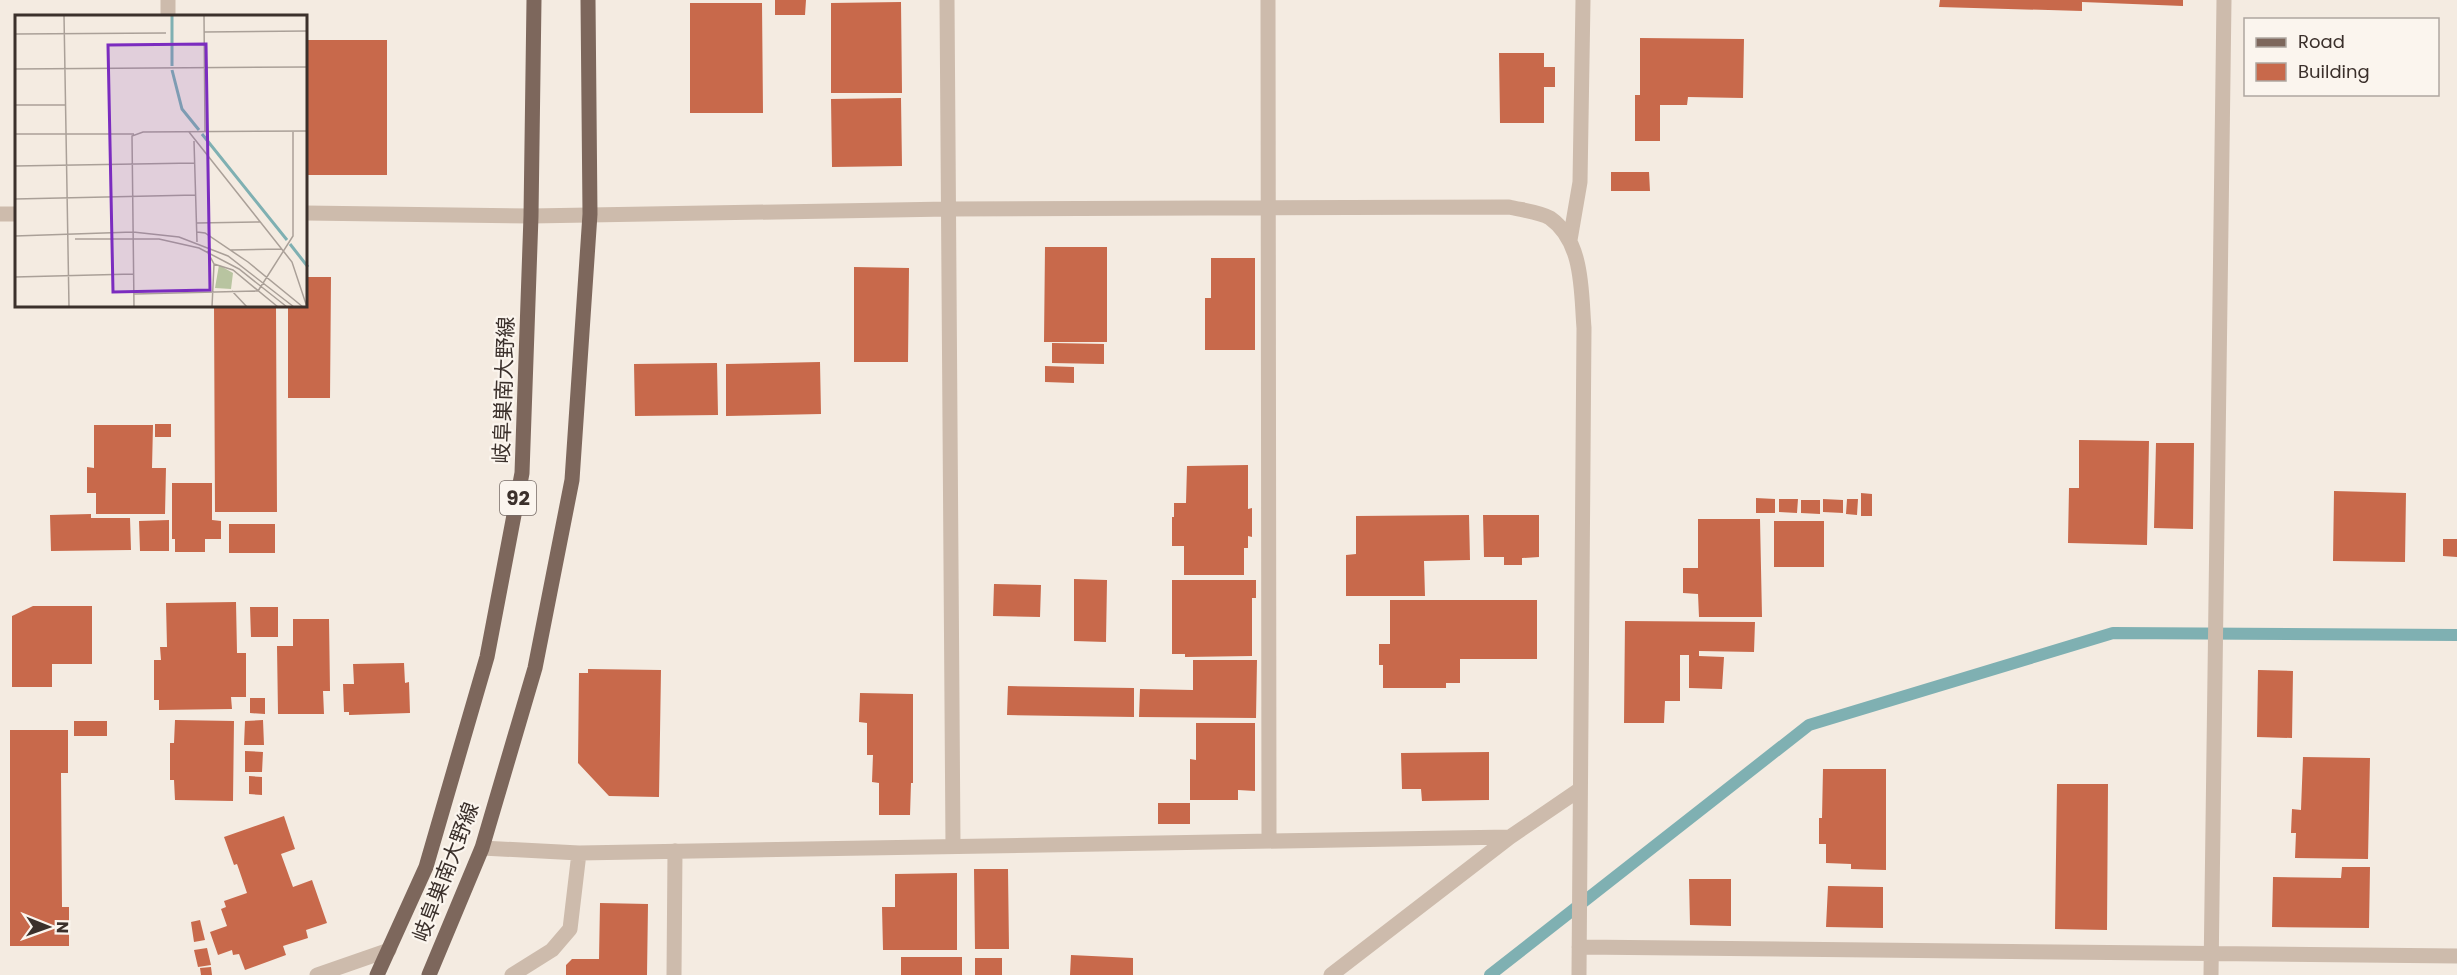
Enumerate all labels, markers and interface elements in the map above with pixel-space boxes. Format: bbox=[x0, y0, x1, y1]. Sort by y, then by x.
inset map bbox=[15, 15, 308, 308]
legend bbox=[2244, 18, 2439, 96]
text: Road bbox=[2298, 29, 2345, 54]
text: Building bbox=[2298, 59, 2370, 84]
street label: 岐阜巣南大野線 bbox=[486, 316, 521, 464]
road number: 92 bbox=[500, 481, 536, 515]
street label: 岐阜巣南大野線 bbox=[406, 798, 485, 946]
north arrow bbox=[18, 897, 78, 957]
text: N bbox=[51, 921, 74, 933]

